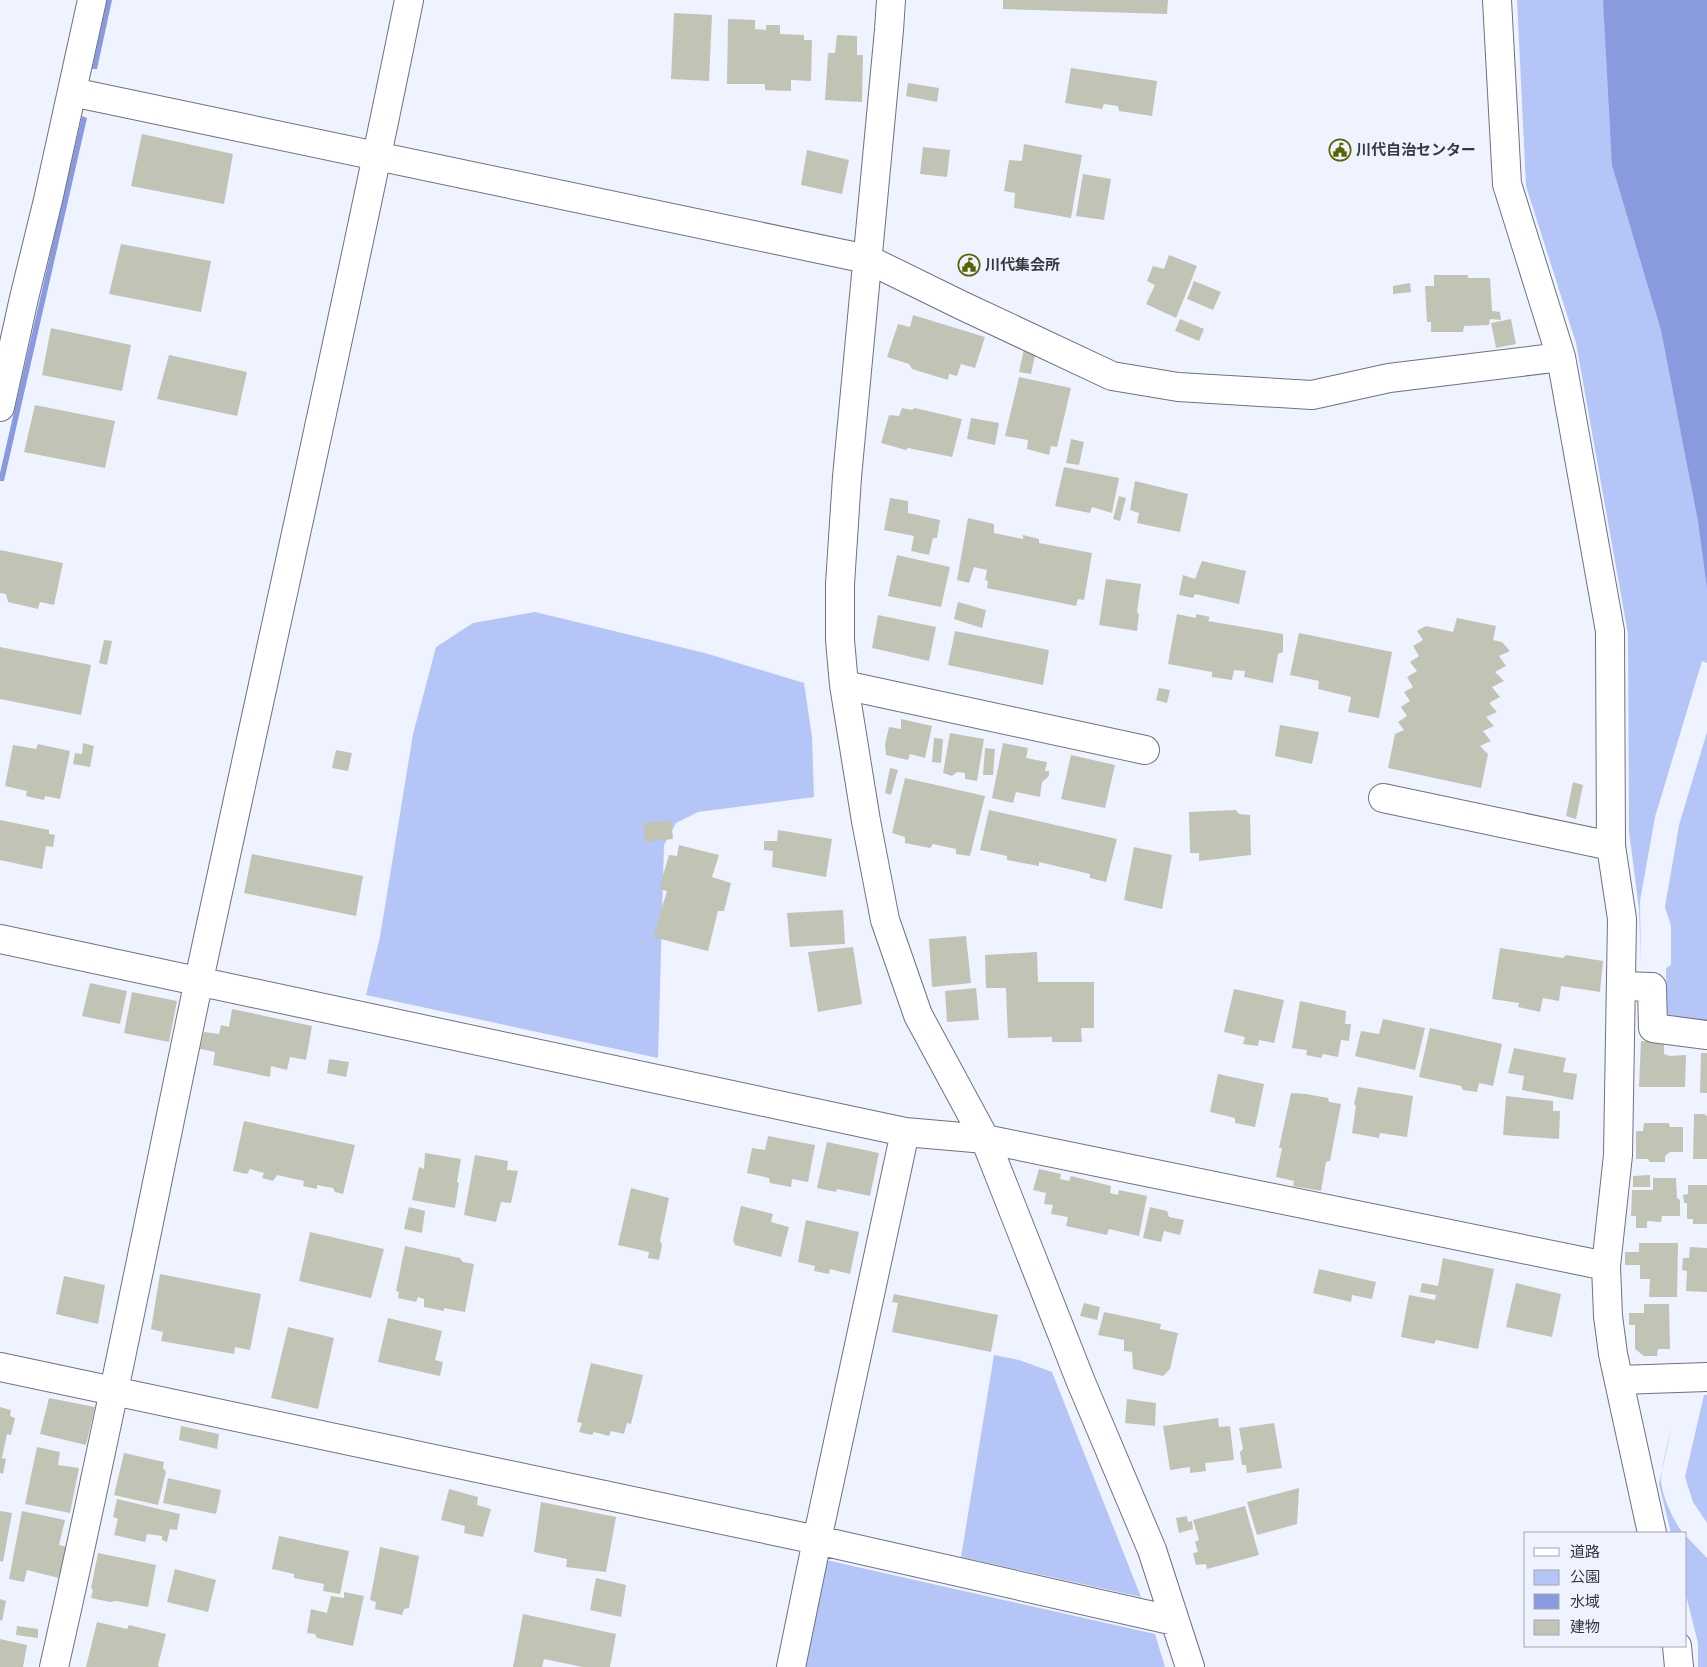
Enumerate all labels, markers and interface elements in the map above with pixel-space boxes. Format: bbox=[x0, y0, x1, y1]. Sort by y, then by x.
public building icon: 川代自治センター bbox=[1328, 138, 1352, 162]
place label: 川代自治センター bbox=[1356, 141, 1476, 159]
public building icon: 川代集会所 bbox=[957, 253, 981, 277]
place label: 川代集会所 bbox=[985, 256, 1060, 274]
legend bbox=[1524, 1532, 1687, 1647]
text: 道路 bbox=[1570, 1543, 1600, 1561]
text: 公園 bbox=[1570, 1568, 1600, 1586]
text: 水域 bbox=[1570, 1593, 1600, 1611]
text: 建物 bbox=[1570, 1618, 1600, 1636]

